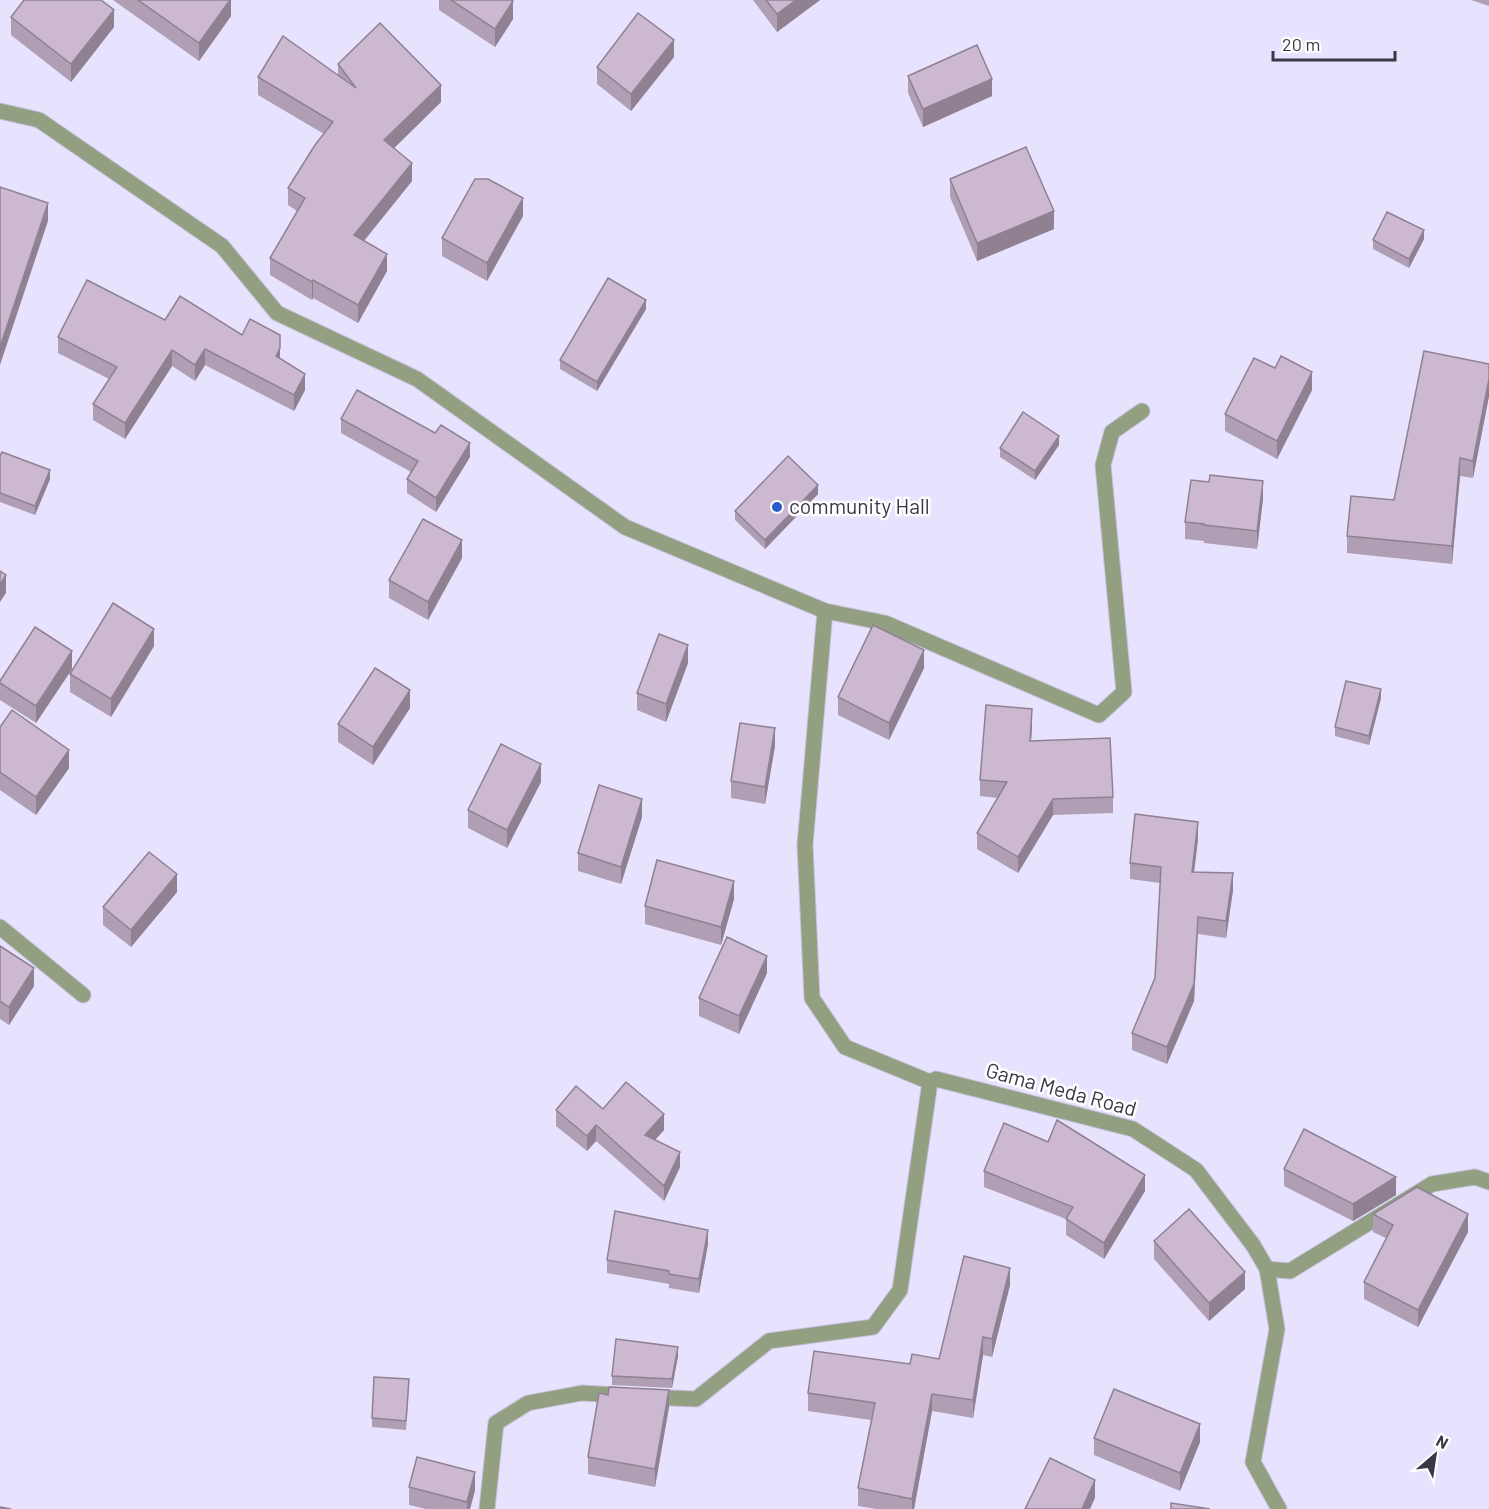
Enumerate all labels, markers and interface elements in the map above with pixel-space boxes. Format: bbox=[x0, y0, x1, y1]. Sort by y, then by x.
scale bar bbox=[1273, 24, 1394, 62]
text: 20 m bbox=[1282, 33, 1320, 55]
place label: community Hall bbox=[789, 493, 930, 518]
marker: community Hall bbox=[770, 500, 784, 514]
street label: Gama Meda Road bbox=[983, 1056, 1139, 1121]
north arrow bbox=[1405, 1425, 1465, 1485]
text: N bbox=[1433, 1431, 1452, 1452]

